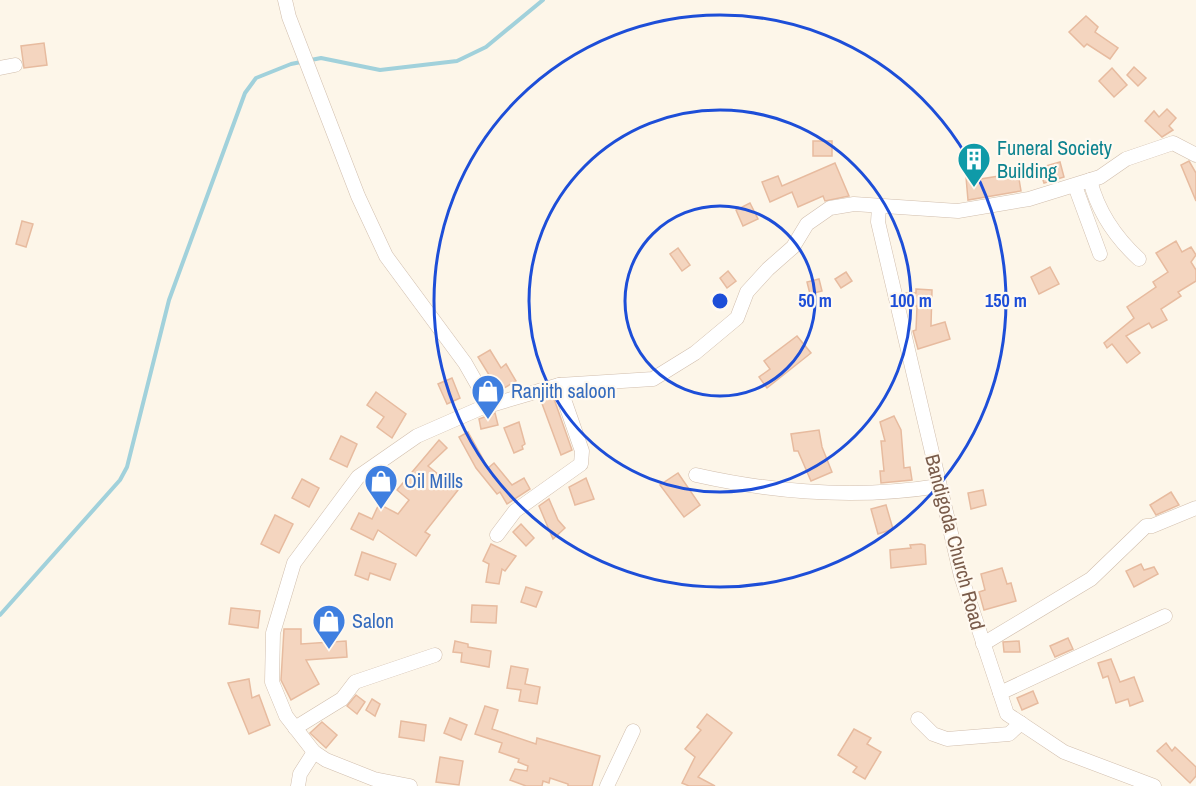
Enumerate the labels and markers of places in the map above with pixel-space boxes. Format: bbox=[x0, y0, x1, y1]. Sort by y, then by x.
place label: Funeral Society Building bbox=[997, 134, 1113, 184]
building icon: Funeral Society Building bbox=[956, 141, 992, 188]
centre of rings bbox=[710, 291, 730, 311]
shop icon: Ranjith saloon bbox=[470, 373, 506, 420]
place label: Ranjith saloon bbox=[511, 377, 616, 404]
shop icon: Oil Mills bbox=[363, 463, 399, 510]
place label: Oil Mills bbox=[404, 467, 463, 494]
shop icon: Salon bbox=[311, 603, 347, 650]
place label: Salon bbox=[352, 607, 394, 634]

